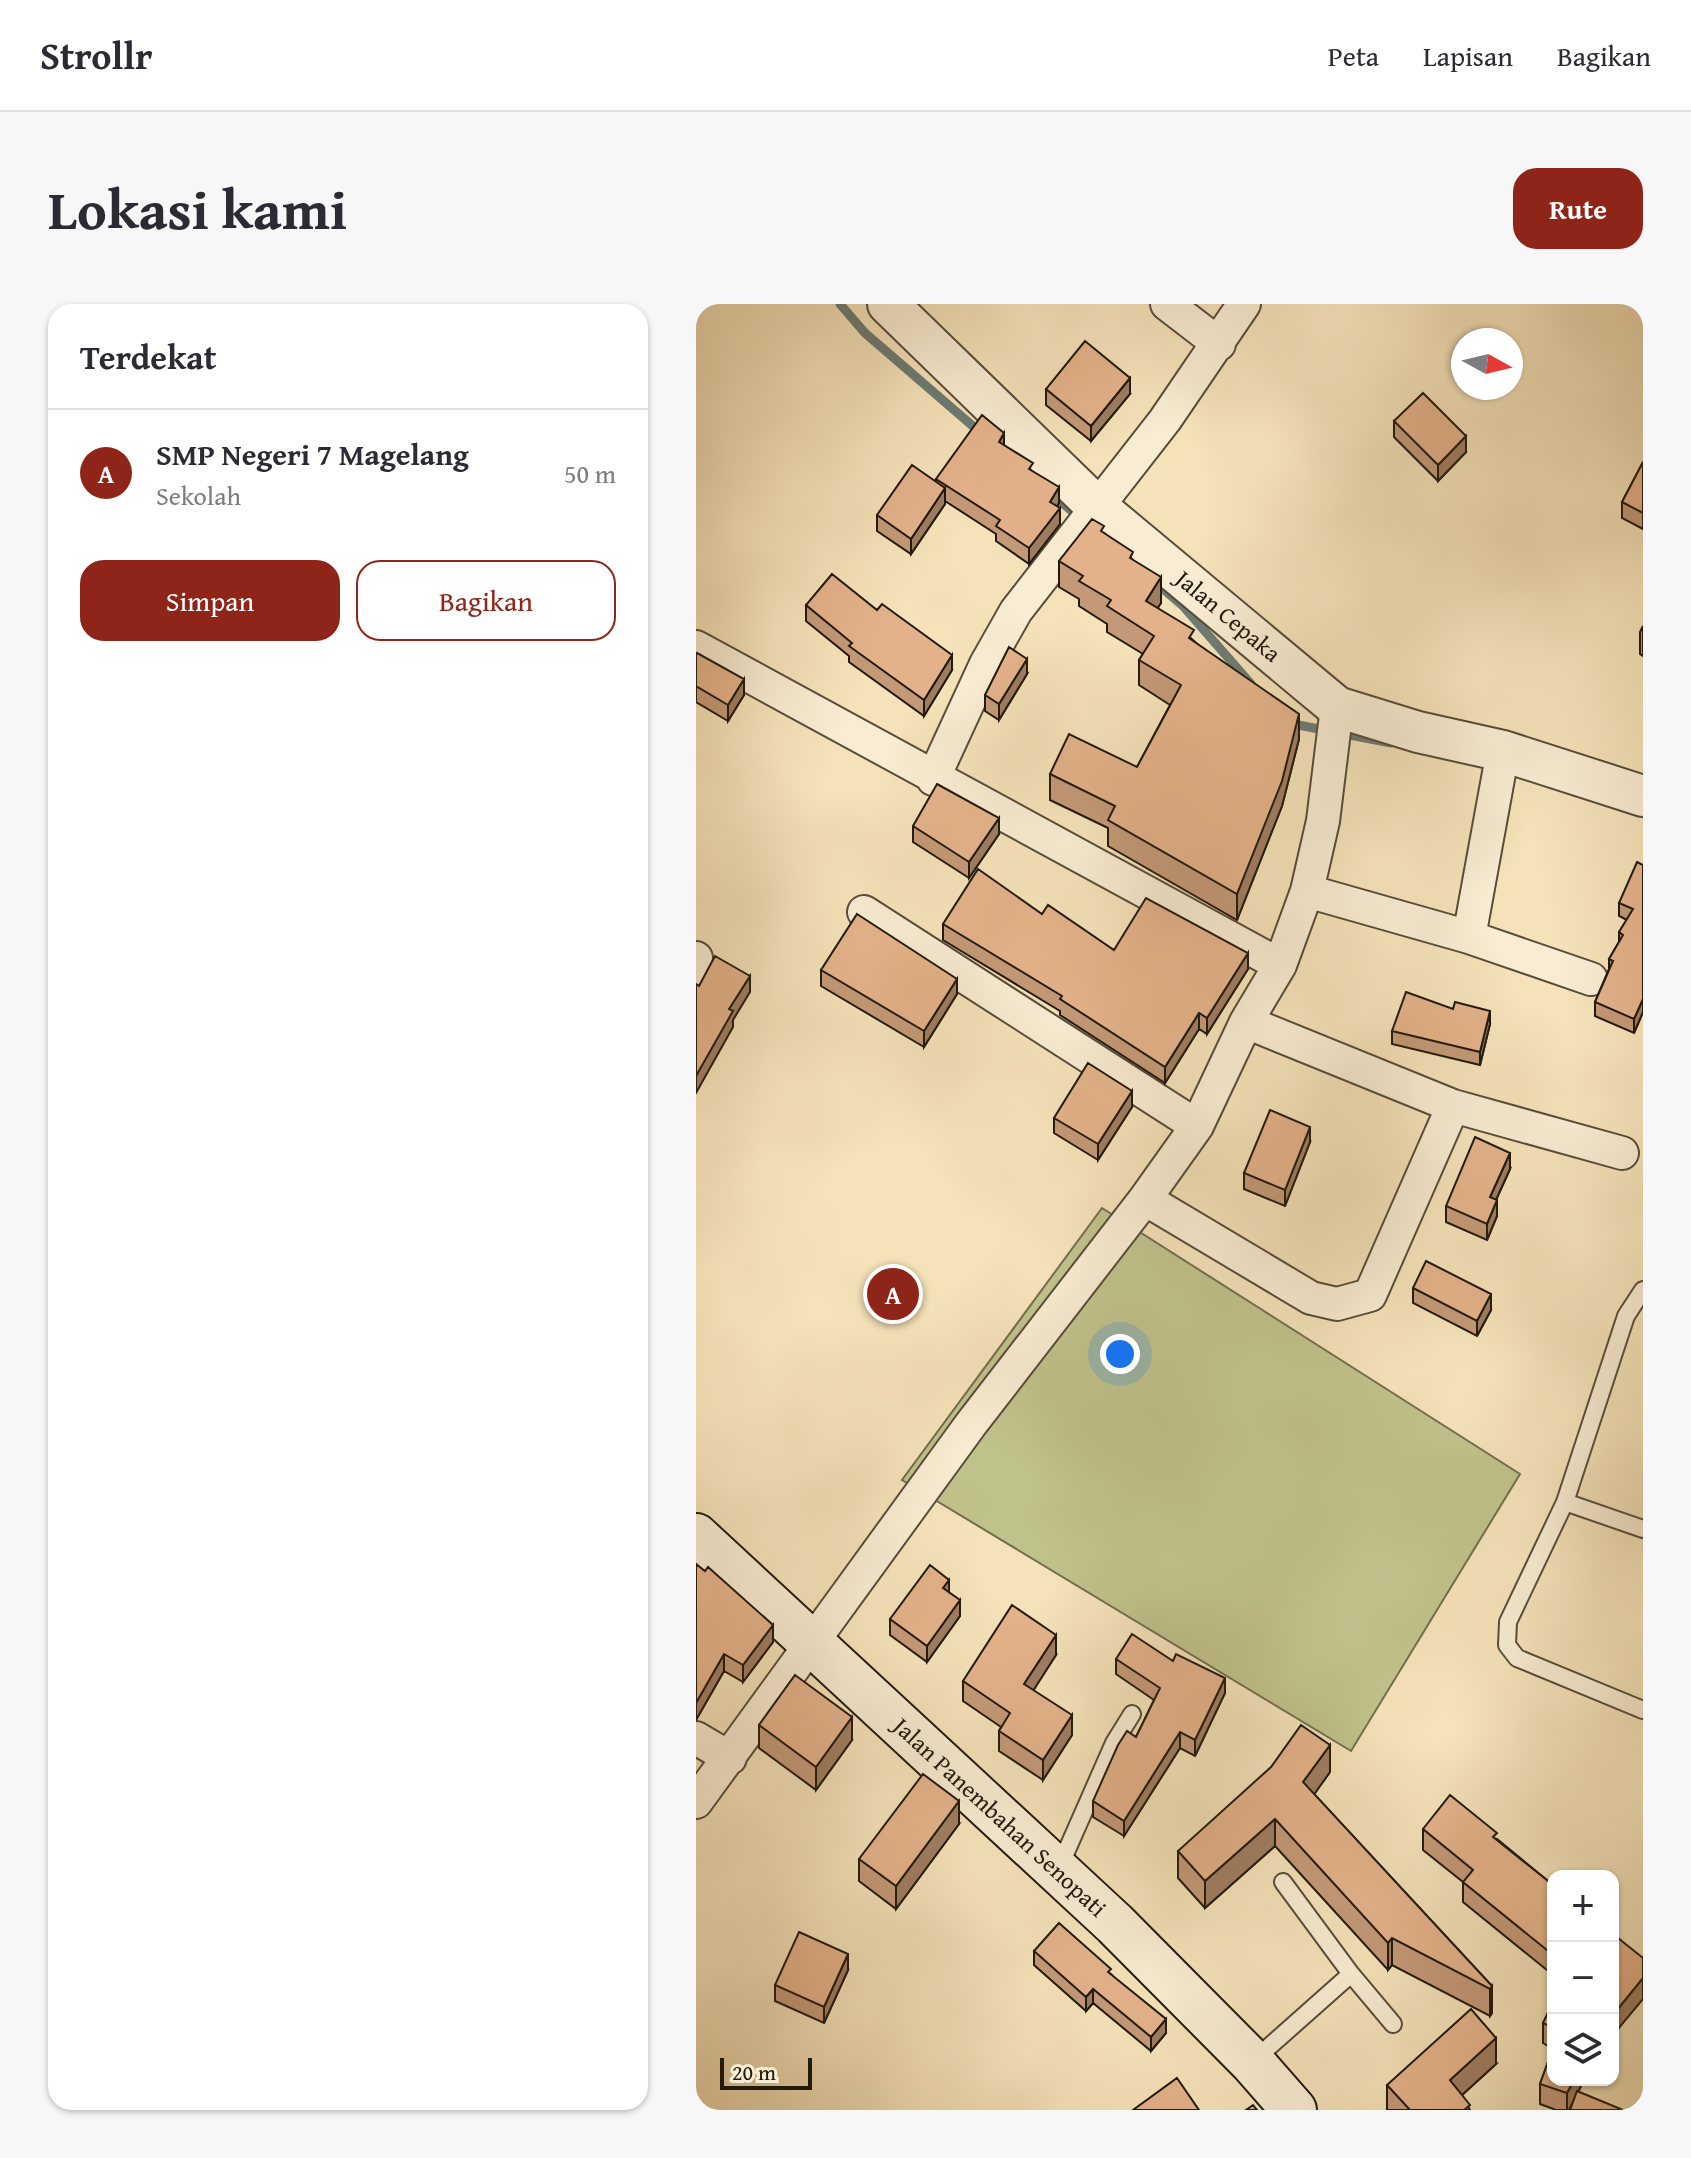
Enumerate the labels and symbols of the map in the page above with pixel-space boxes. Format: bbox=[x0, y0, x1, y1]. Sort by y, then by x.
north arrow bbox=[1451, 328, 1523, 400]
street label: Jalan Cepaka bbox=[1166, 560, 1289, 671]
pin: A bbox=[867, 1264, 919, 1324]
your location bbox=[1100, 1334, 1140, 1374]
street label: Jalan Panembahan Senopati bbox=[883, 1707, 1115, 1925]
scale bar bbox=[720, 2054, 812, 2090]

